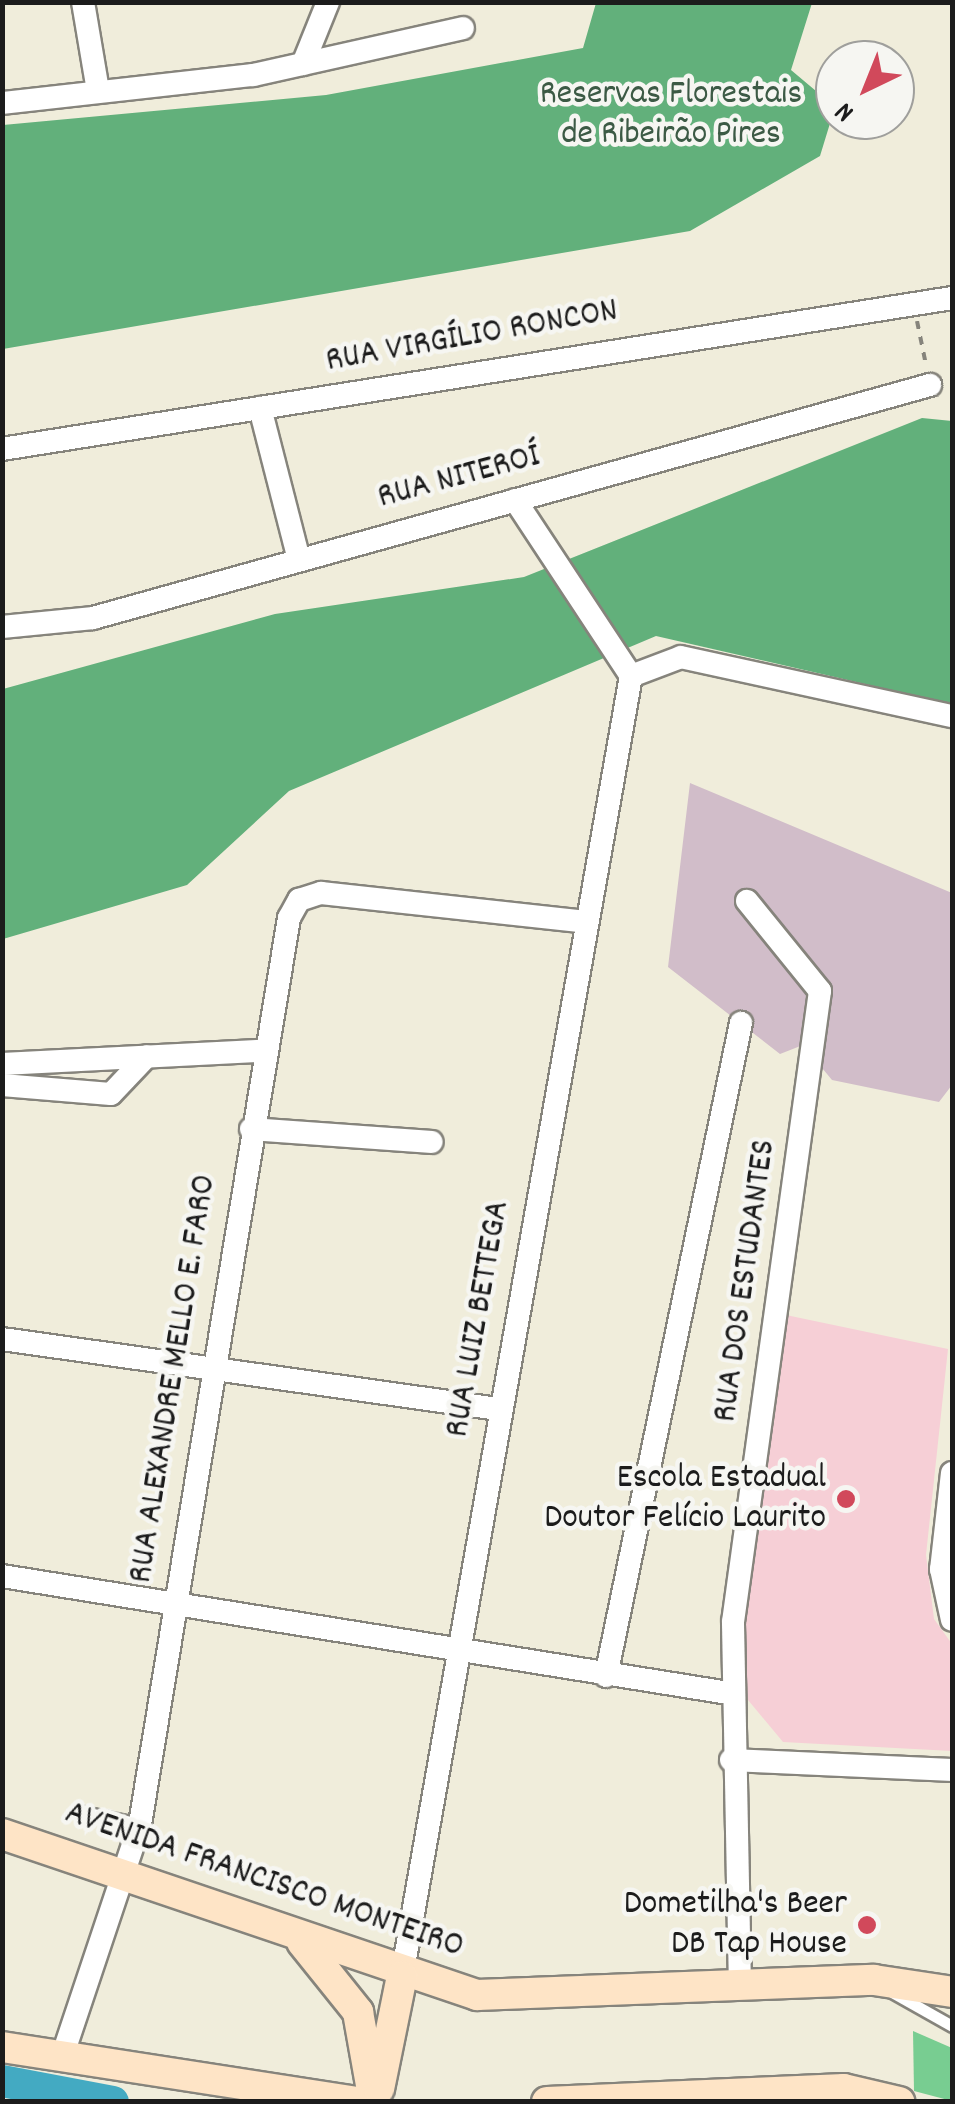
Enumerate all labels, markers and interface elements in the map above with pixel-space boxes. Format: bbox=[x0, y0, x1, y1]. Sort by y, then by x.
north arrow bbox=[815, 40, 915, 140]
park label: Reservas Florestais de Ribeirão Pires bbox=[540, 74, 802, 156]
text: N bbox=[827, 91, 865, 130]
street label: RUA VIRGÍLIO RONCON bbox=[323, 291, 621, 383]
street label: RUA NITEROÍ bbox=[373, 436, 545, 520]
street label: RUA DOS ESTUDANTES bbox=[705, 1137, 787, 1425]
street label: RUA ALEXANDRE MELLO E. FARO bbox=[121, 1172, 227, 1586]
street label: RUA LUIZ BETTEGA bbox=[438, 1197, 520, 1441]
place label: Escola Estadual Doutor Felício Laurito bbox=[544, 1458, 826, 1540]
marker: Escola Estadual Doutor Felício Laurito bbox=[835, 1488, 857, 1510]
street label: AVENIDA FRANCISCO MONTEIRO bbox=[59, 1793, 469, 1969]
place label: Dometilha's Beer DB Tap House bbox=[624, 1884, 847, 1966]
marker: Dometilha's Beer DB Tap House bbox=[856, 1914, 878, 1936]

